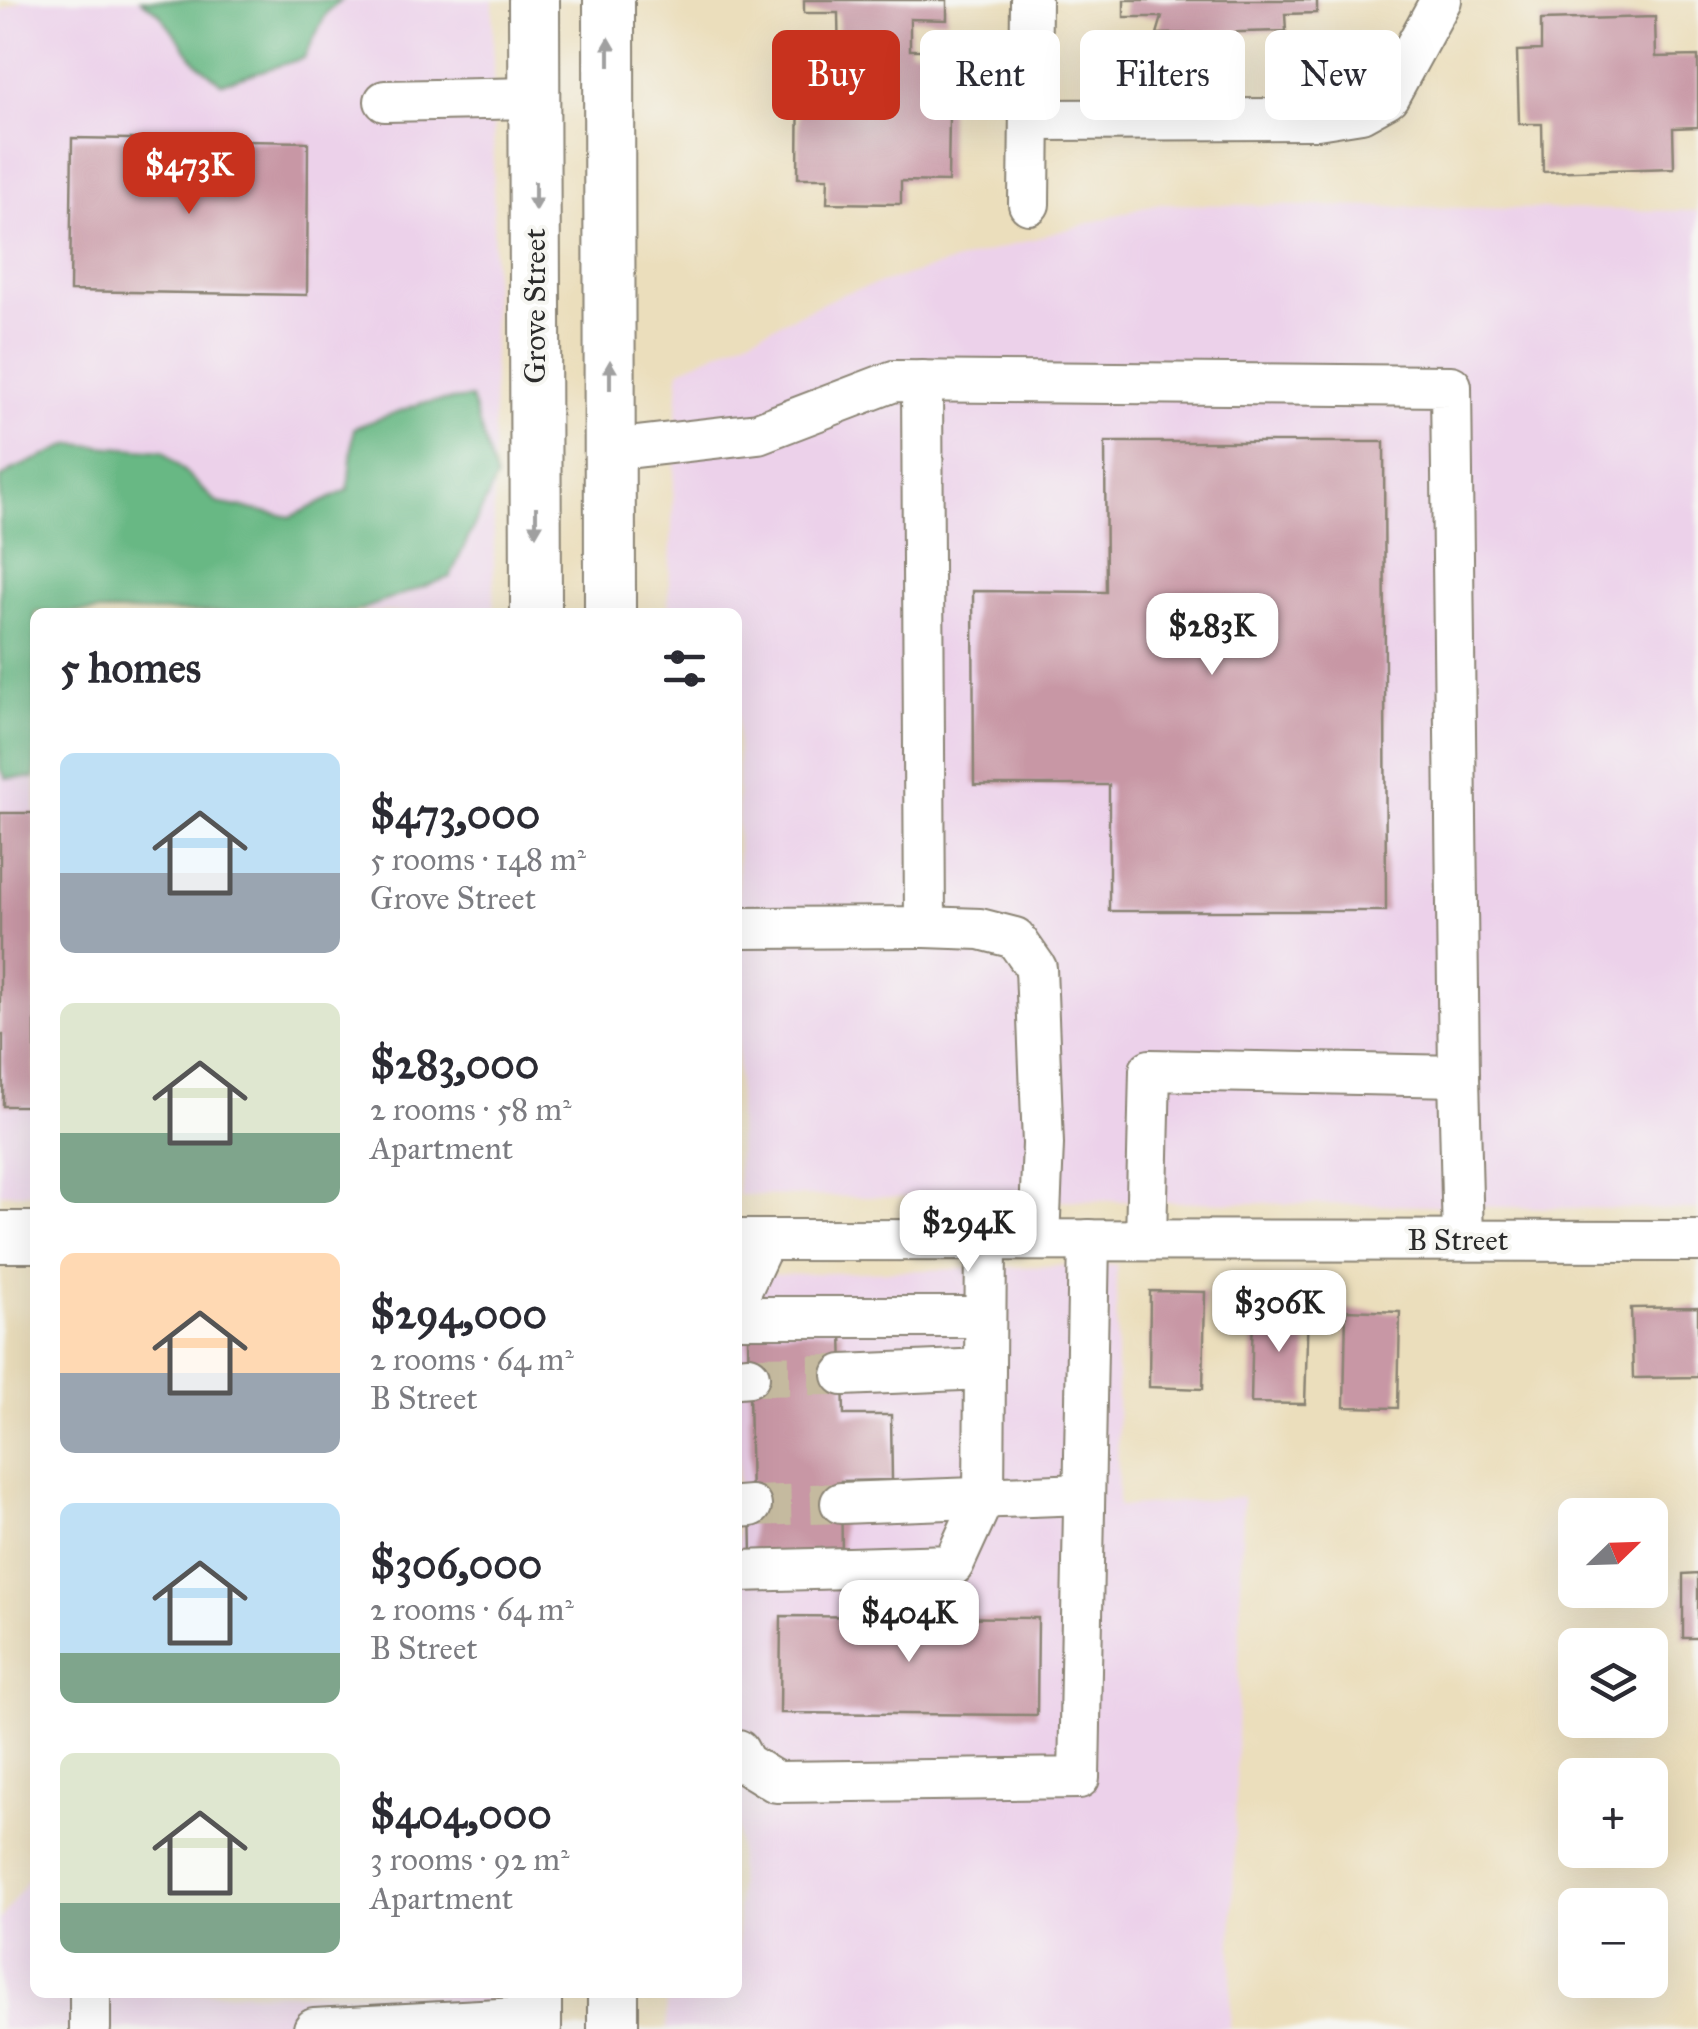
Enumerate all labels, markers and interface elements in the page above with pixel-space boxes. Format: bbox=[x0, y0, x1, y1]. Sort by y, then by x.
chip: Buy bbox=[772, 30, 900, 120]
chip: Rent bbox=[920, 30, 1060, 120]
chip: Filters bbox=[1080, 30, 1245, 120]
chip: New bbox=[1265, 30, 1401, 120]
one-way arrow bbox=[601, 35, 617, 67]
pin: $473K bbox=[119, 132, 259, 217]
text: $473K bbox=[145, 145, 233, 184]
one-way arrow bbox=[527, 180, 543, 212]
street label: Grove Street bbox=[517, 228, 553, 384]
one-way arrow bbox=[602, 359, 618, 391]
one-way arrow bbox=[528, 505, 544, 537]
pin: $283K bbox=[1142, 593, 1282, 678]
text: $283K bbox=[1168, 606, 1256, 645]
icon: filters bbox=[657, 641, 712, 696]
text: 5 homes bbox=[60, 642, 201, 694]
text: $473,000 bbox=[370, 788, 540, 840]
icon: home bbox=[140, 793, 260, 913]
text: 5 rooms · 148 m² bbox=[370, 840, 586, 879]
text: Grove Street bbox=[370, 879, 536, 918]
text: $283,000 bbox=[370, 1038, 539, 1090]
icon: home bbox=[140, 1043, 260, 1163]
text: 2 rooms · 58 m² bbox=[370, 1090, 571, 1129]
text: Apartment bbox=[370, 1129, 513, 1168]
pin: $294K bbox=[898, 1190, 1038, 1275]
text: $294K bbox=[922, 1203, 1014, 1242]
street label: B Street bbox=[1408, 1222, 1509, 1258]
pin: $306K bbox=[1209, 1270, 1349, 1355]
text: $306K bbox=[1234, 1283, 1324, 1322]
text: $294,000 bbox=[370, 1288, 547, 1340]
icon: home bbox=[140, 1293, 260, 1413]
text: 2 rooms · 64 m² bbox=[370, 1340, 574, 1379]
text: B Street bbox=[370, 1379, 478, 1418]
north arrow bbox=[1558, 1498, 1668, 1608]
map controls bbox=[1558, 1498, 1668, 1998]
text: $306,000 bbox=[370, 1538, 542, 1590]
icon: home bbox=[140, 1543, 260, 1663]
pin: $404K bbox=[839, 1580, 979, 1665]
text: 2 rooms · 64 m² bbox=[370, 1590, 574, 1629]
text: $404K bbox=[861, 1593, 957, 1632]
button: layers bbox=[1558, 1628, 1668, 1738]
text: B Street bbox=[370, 1629, 478, 1668]
button: + bbox=[1558, 1758, 1668, 1868]
text: $404,000 bbox=[370, 1788, 552, 1840]
icon: home bbox=[140, 1793, 260, 1913]
text: 3 rooms · 92 m² bbox=[370, 1840, 570, 1879]
text: Apartment bbox=[370, 1879, 513, 1918]
button: − bbox=[1558, 1888, 1668, 1998]

